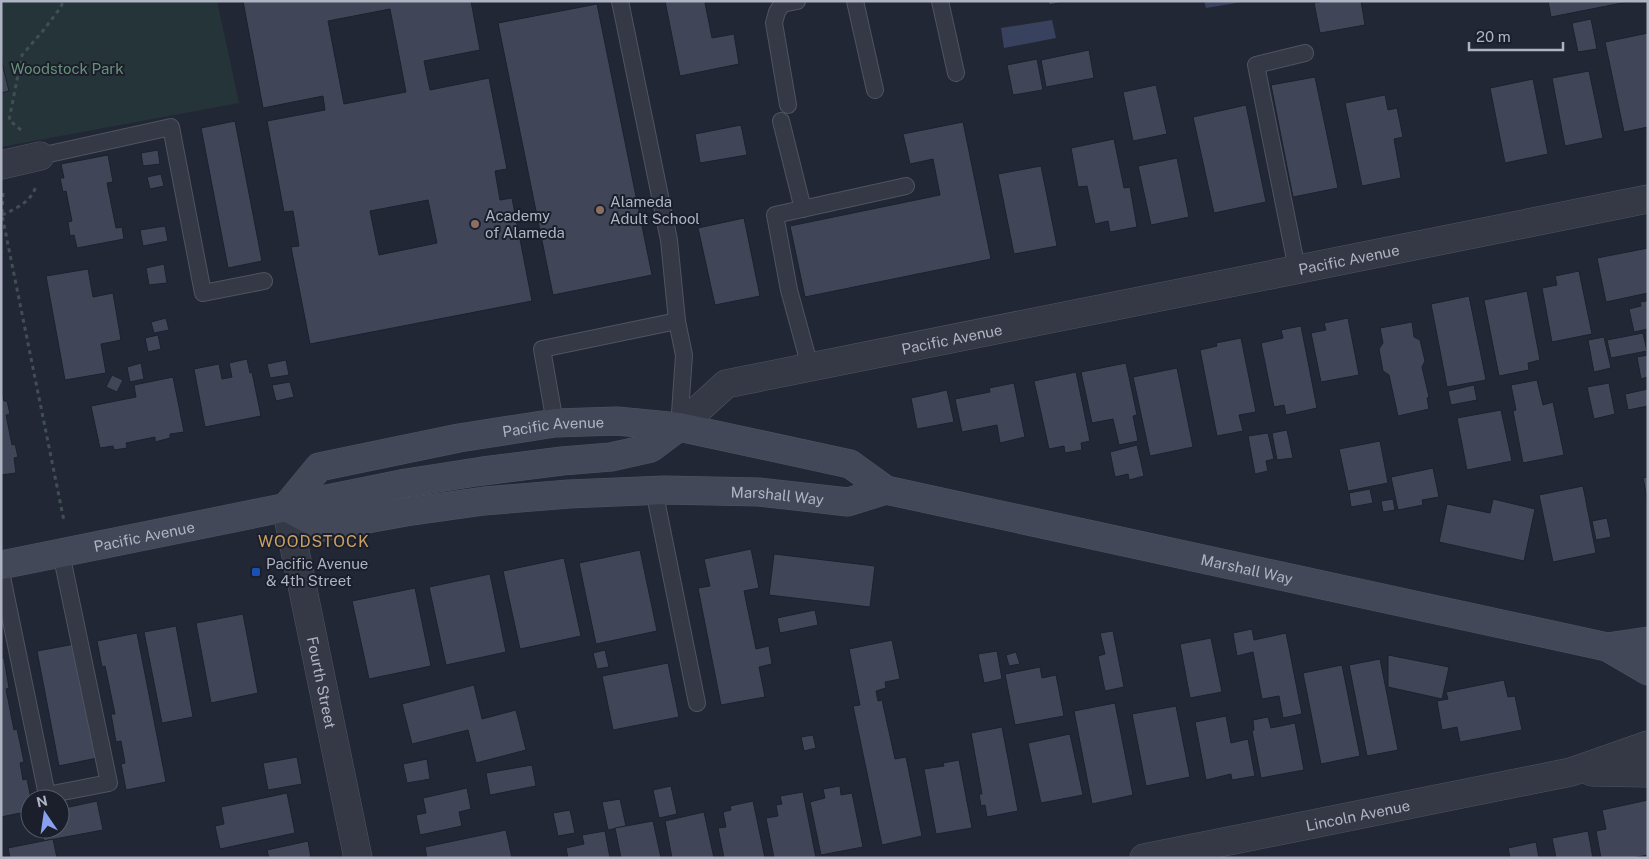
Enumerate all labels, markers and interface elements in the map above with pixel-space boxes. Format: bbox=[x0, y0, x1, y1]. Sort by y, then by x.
scale bar bbox=[1469, 20, 1563, 52]
text: 20 m bbox=[1476, 28, 1511, 45]
park label: Woodstock Park bbox=[10, 60, 124, 77]
place label: Alameda Adult School bbox=[610, 193, 700, 227]
marker: Alameda Adult School bbox=[594, 204, 606, 216]
place label: Academy of Alameda bbox=[485, 207, 565, 241]
marker: Academy of Alameda bbox=[469, 218, 481, 230]
street label: Pacific Avenue bbox=[1297, 241, 1401, 277]
street label: Pacific Avenue bbox=[900, 320, 1004, 357]
street label: Pacific Avenue bbox=[501, 413, 604, 440]
street label: Marshall Way bbox=[730, 483, 825, 508]
street label: Pacific Avenue bbox=[92, 518, 196, 555]
district label: WOODSTOCK bbox=[258, 532, 370, 551]
street label: Marshall Way bbox=[1199, 550, 1294, 587]
place label: Pacific Avenue & 4th Street bbox=[266, 555, 368, 589]
marker: Pacific Avenue & 4th Street bbox=[250, 566, 262, 578]
street label: Fourth Street bbox=[304, 635, 340, 730]
north arrow bbox=[20, 789, 70, 839]
text: N bbox=[35, 792, 49, 810]
street label: Lincoln Avenue bbox=[1304, 796, 1411, 834]

